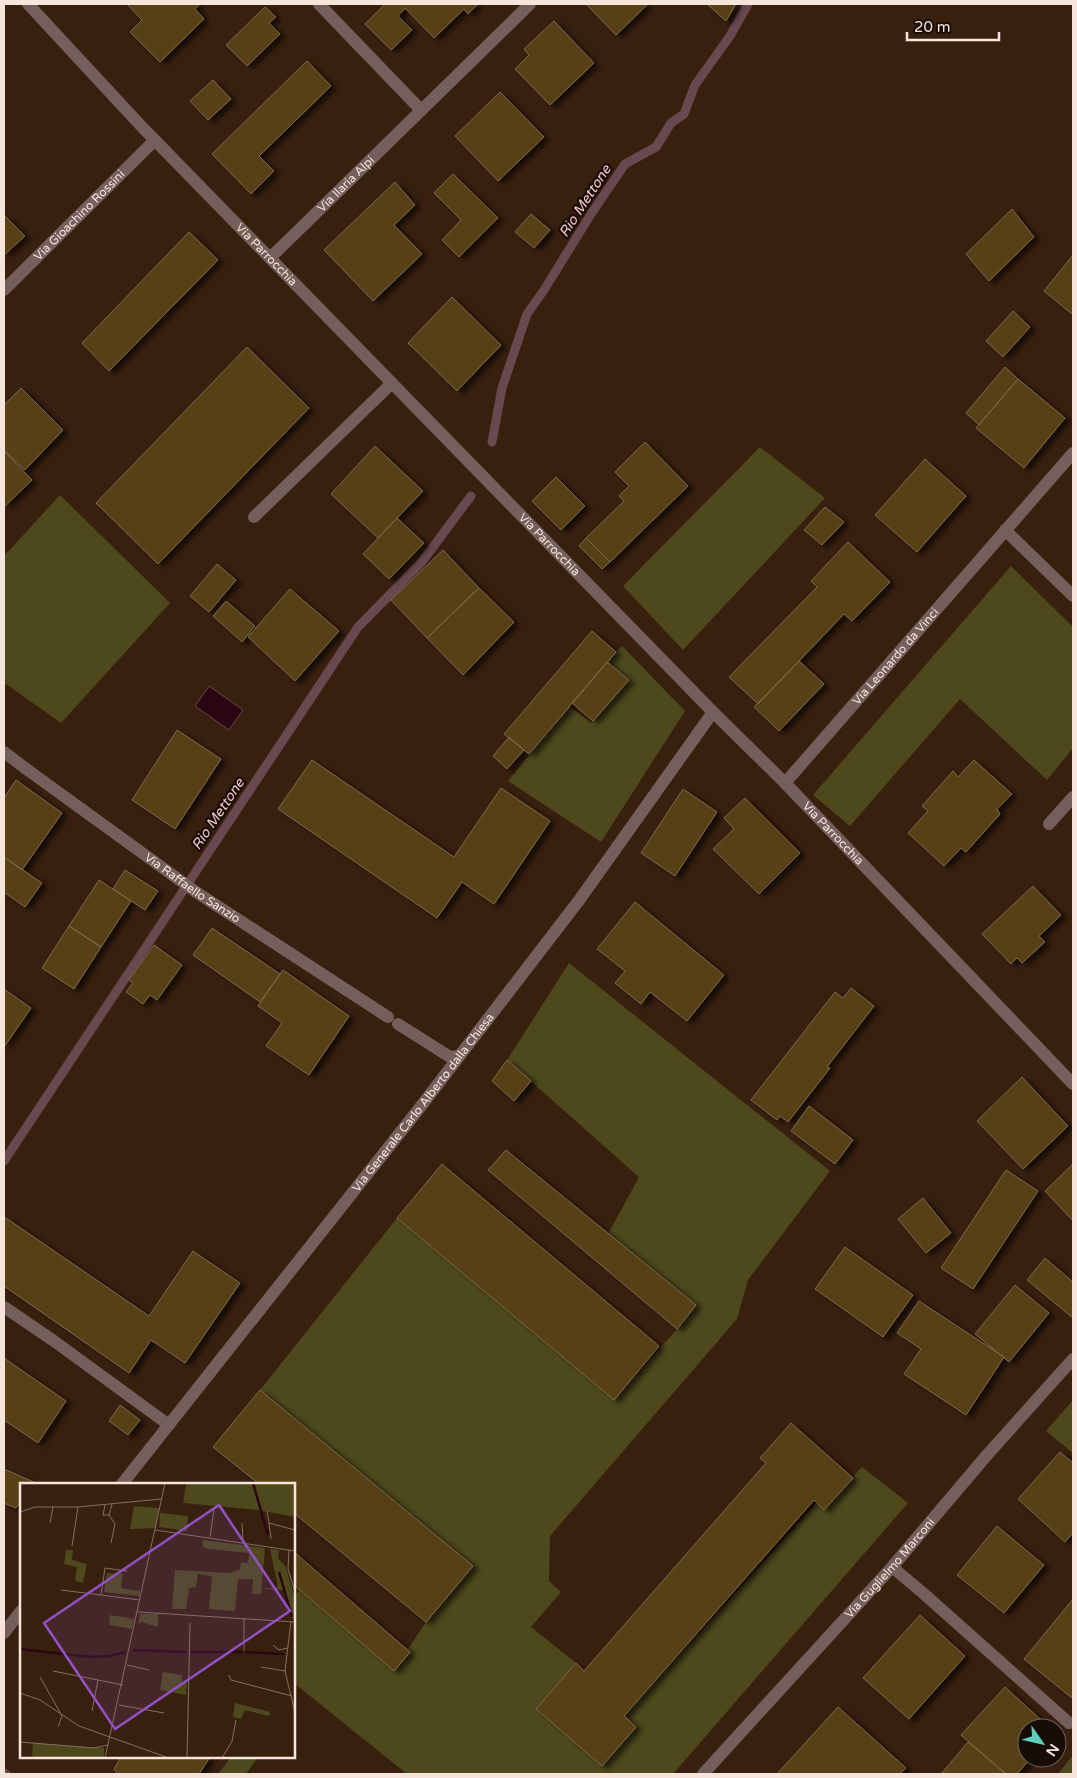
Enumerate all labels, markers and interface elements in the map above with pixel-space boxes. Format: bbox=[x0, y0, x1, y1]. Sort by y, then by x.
scale bar bbox=[907, 10, 1000, 42]
text: 20 m bbox=[914, 18, 951, 36]
street label: Via Ilaria Alpi bbox=[314, 153, 377, 215]
water label: Rio Mettone bbox=[555, 161, 615, 240]
street label: Via Gioachino Rossini bbox=[31, 167, 128, 263]
street label: Via Parrocchia bbox=[233, 220, 300, 289]
street label: Via Parrocchia bbox=[516, 510, 583, 579]
street label: Via Leonardo da Vinci bbox=[849, 605, 942, 708]
water label: Rio Mettone bbox=[188, 774, 249, 853]
street label: Via Parrocchia bbox=[800, 799, 867, 868]
street label: Via Raffaello Sanzio bbox=[142, 850, 243, 926]
street label: Via Generale Carlo Alberto dalla Chiesa bbox=[349, 1010, 497, 1194]
inset map bbox=[20, 1483, 295, 1758]
street label: Via Guglielmo Marconi bbox=[842, 1515, 938, 1621]
north arrow bbox=[1017, 1718, 1067, 1768]
text: N bbox=[1042, 1741, 1063, 1759]

